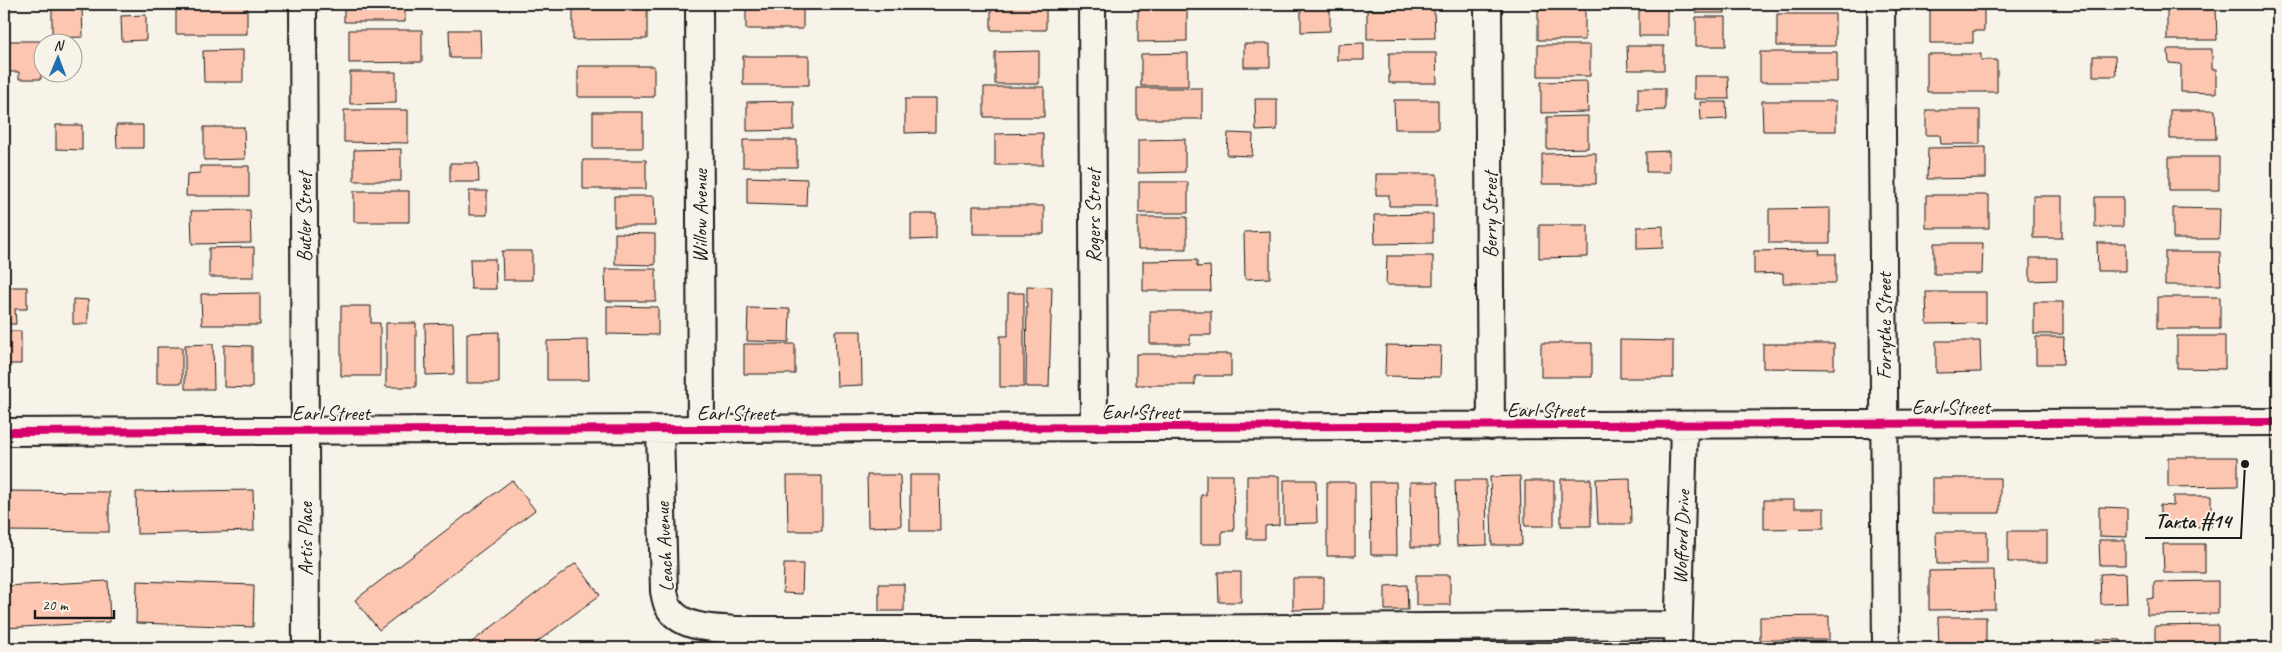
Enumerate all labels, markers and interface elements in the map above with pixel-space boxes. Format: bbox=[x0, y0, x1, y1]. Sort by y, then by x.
north arrow bbox=[32, 32, 82, 82]
text: N bbox=[54, 37, 65, 54]
street label: Rogers Street bbox=[1081, 166, 1106, 263]
street label: Willow Avenue bbox=[688, 168, 713, 263]
street label: Butler Street bbox=[292, 169, 317, 262]
street label: Berry Street bbox=[1478, 169, 1503, 258]
street label: Forsythe Street bbox=[1872, 270, 1897, 379]
street label: Earl Street bbox=[1912, 395, 1992, 420]
street label: Earl Street bbox=[1507, 398, 1587, 423]
street label: Earl Street bbox=[1102, 400, 1182, 425]
street label: Earl Street bbox=[292, 401, 372, 426]
street label: Earl Street bbox=[697, 401, 777, 426]
street label: Wofford Drive bbox=[1667, 488, 1696, 584]
street label: Leach Avenue bbox=[650, 500, 679, 593]
street label: Artis Place bbox=[293, 501, 318, 576]
callout: Tarta #14 bbox=[2145, 502, 2241, 538]
text: Tarta #14 bbox=[2155, 508, 2234, 534]
scale bar bbox=[35, 587, 114, 619]
text: 20 m bbox=[42, 596, 69, 615]

